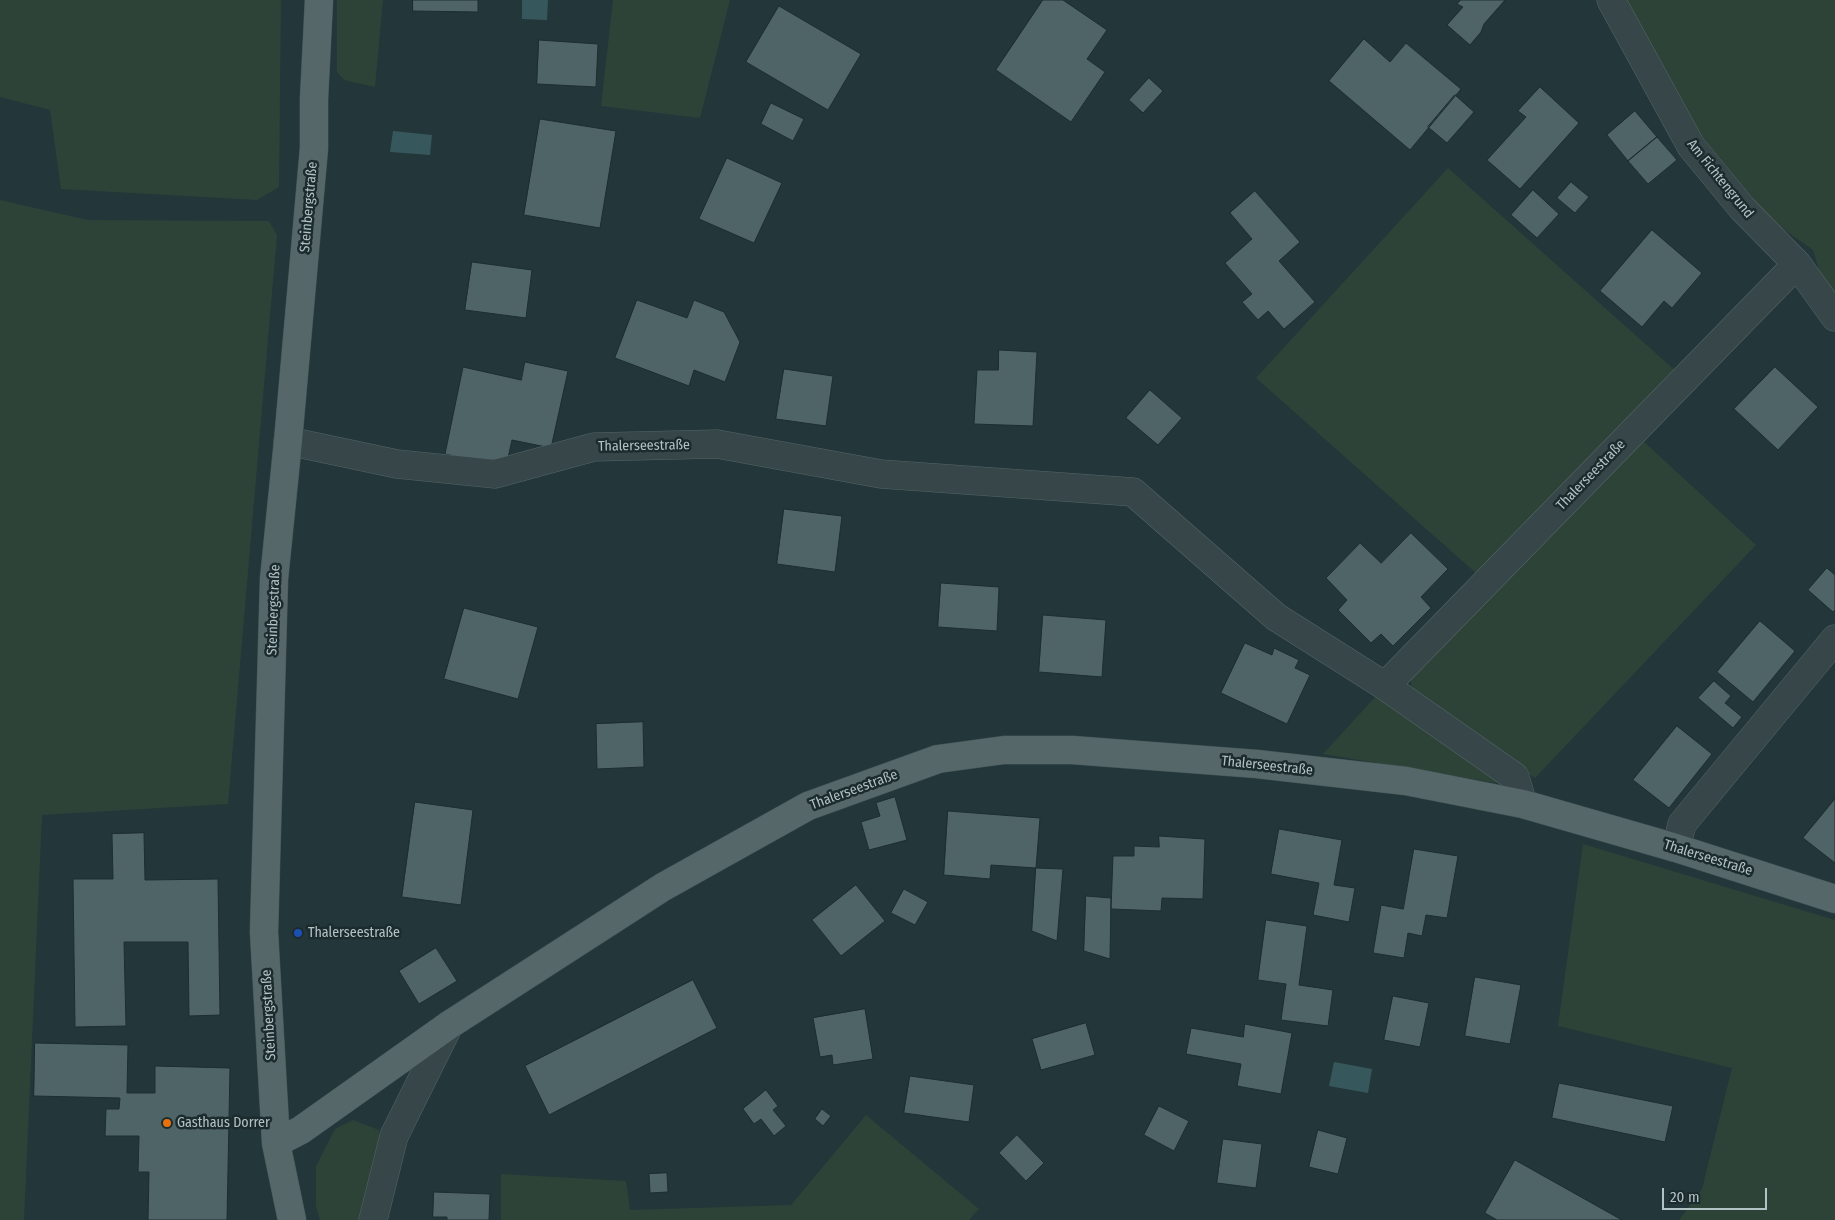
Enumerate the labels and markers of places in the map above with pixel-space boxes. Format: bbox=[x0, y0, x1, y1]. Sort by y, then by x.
place label: Thalerseestraße bbox=[308, 925, 400, 941]
marker: Thalerseestraße bbox=[292, 927, 304, 939]
place label: Gasthaus Dorrer bbox=[177, 1115, 270, 1131]
marker: Gasthaus Dorrer bbox=[161, 1117, 173, 1129]

